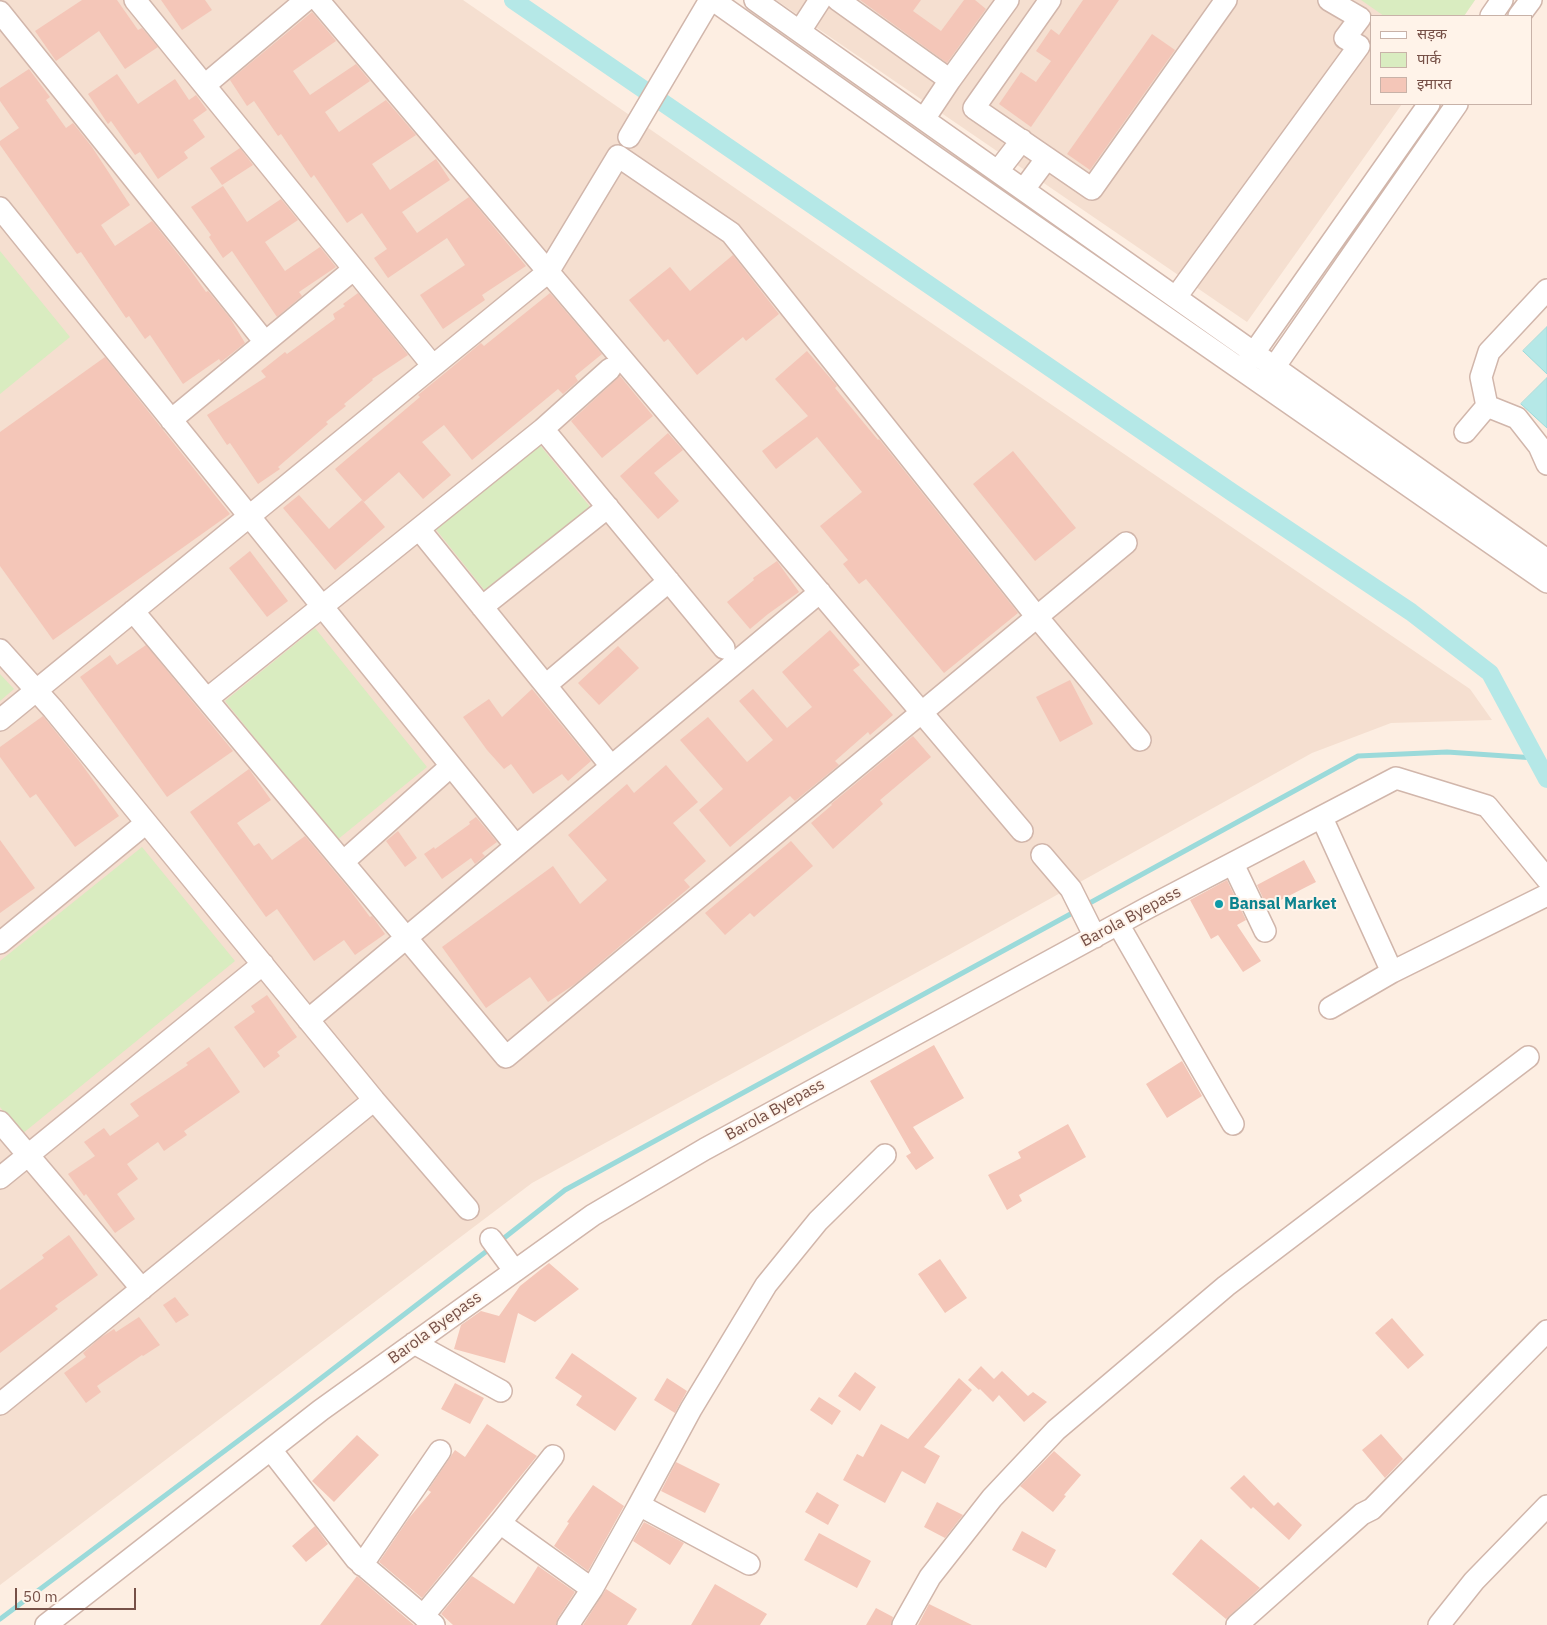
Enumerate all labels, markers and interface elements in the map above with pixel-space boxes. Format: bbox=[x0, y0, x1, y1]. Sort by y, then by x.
legend bbox=[1370, 15, 1532, 105]
text: सड़क bbox=[1417, 24, 1447, 43]
text: पार्क bbox=[1417, 49, 1441, 68]
text: इमारत bbox=[1417, 74, 1452, 93]
street label: Barola Byepass bbox=[1078, 883, 1184, 951]
place label: Bansal Market bbox=[1229, 894, 1337, 914]
marker: Bansal Market bbox=[1213, 898, 1225, 910]
street label: Barola Byepass bbox=[722, 1075, 828, 1145]
street label: Barola Byepass bbox=[385, 1288, 485, 1368]
scale bar bbox=[18, 1578, 139, 1610]
text: 50 m bbox=[23, 1587, 58, 1606]

